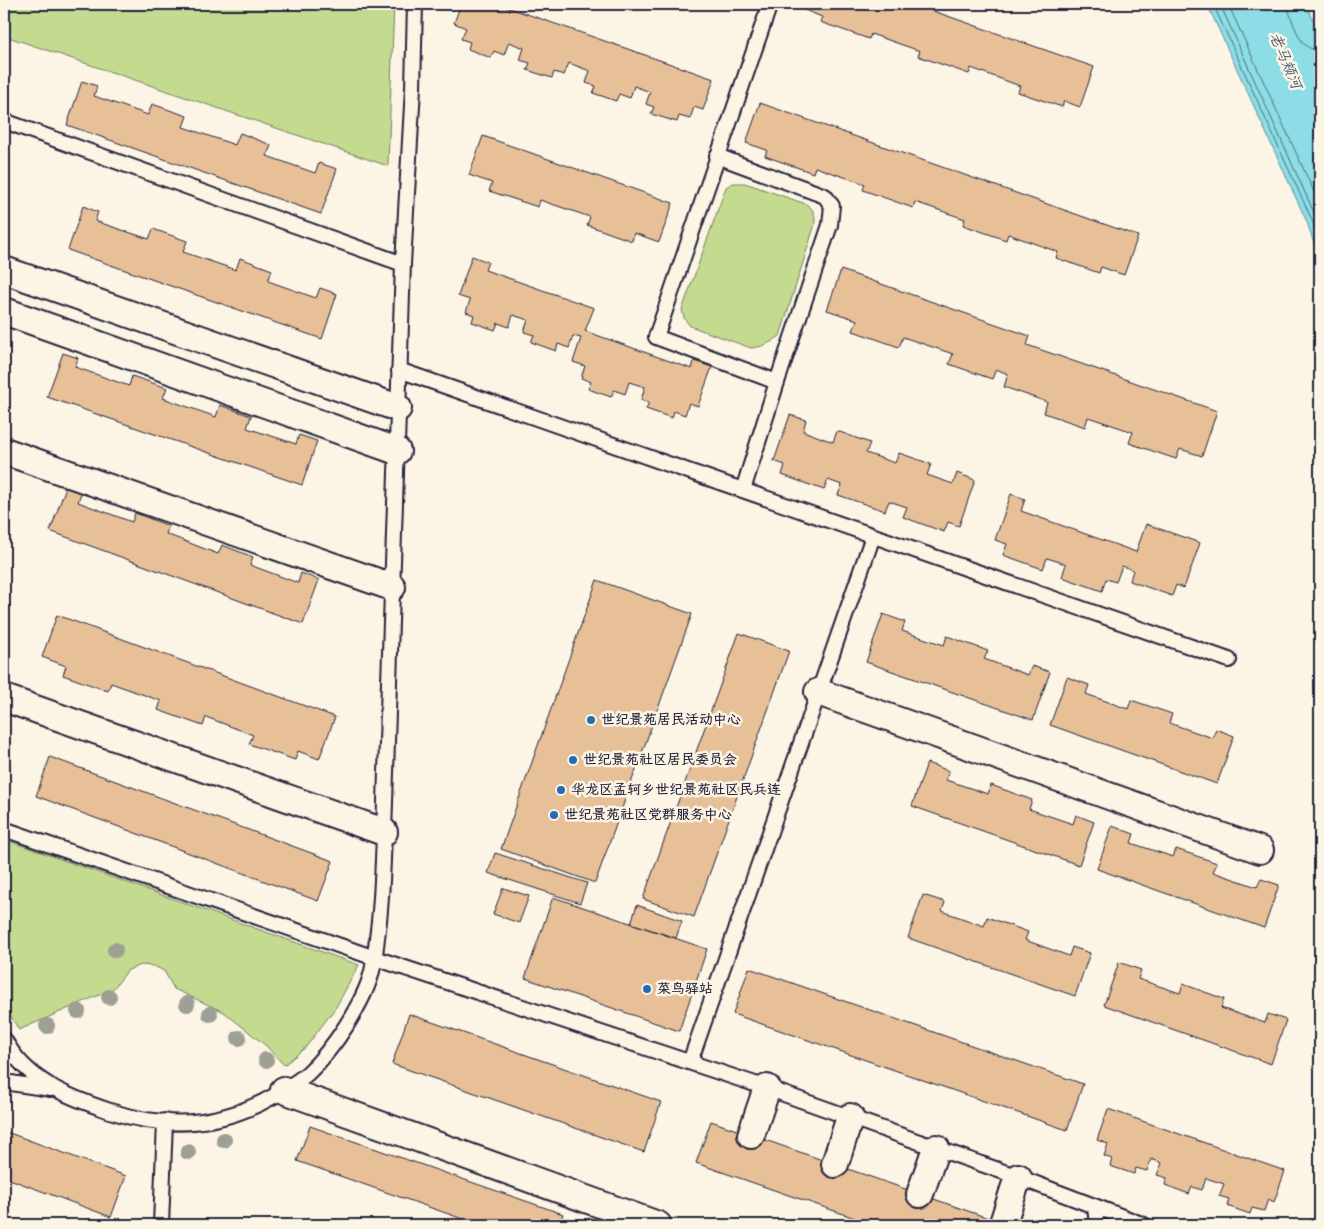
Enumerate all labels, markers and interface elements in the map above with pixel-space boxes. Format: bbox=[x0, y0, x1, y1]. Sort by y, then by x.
water label: 老马颊河 bbox=[1262, 29, 1309, 96]
place label: 世纪景苑居民活动中心 bbox=[601, 709, 741, 731]
marker: 世纪景苑居民活动中心 bbox=[585, 714, 597, 726]
place label: 世纪景苑社区居民委员会 bbox=[583, 749, 737, 771]
marker: 世纪景苑社区居民委员会 bbox=[567, 754, 579, 766]
place label: 华龙区孟轲乡世纪景苑社区民兵连 bbox=[571, 779, 781, 801]
marker: 华龙区孟轲乡世纪景苑社区民兵连 bbox=[555, 784, 567, 796]
place label: 世纪景苑社区党群服务中心 bbox=[564, 804, 732, 826]
marker: 世纪景苑社区党群服务中心 bbox=[548, 809, 560, 821]
place label: 菜鸟驿站 bbox=[657, 978, 713, 1000]
marker: 菜鸟驿站 bbox=[641, 983, 653, 995]

